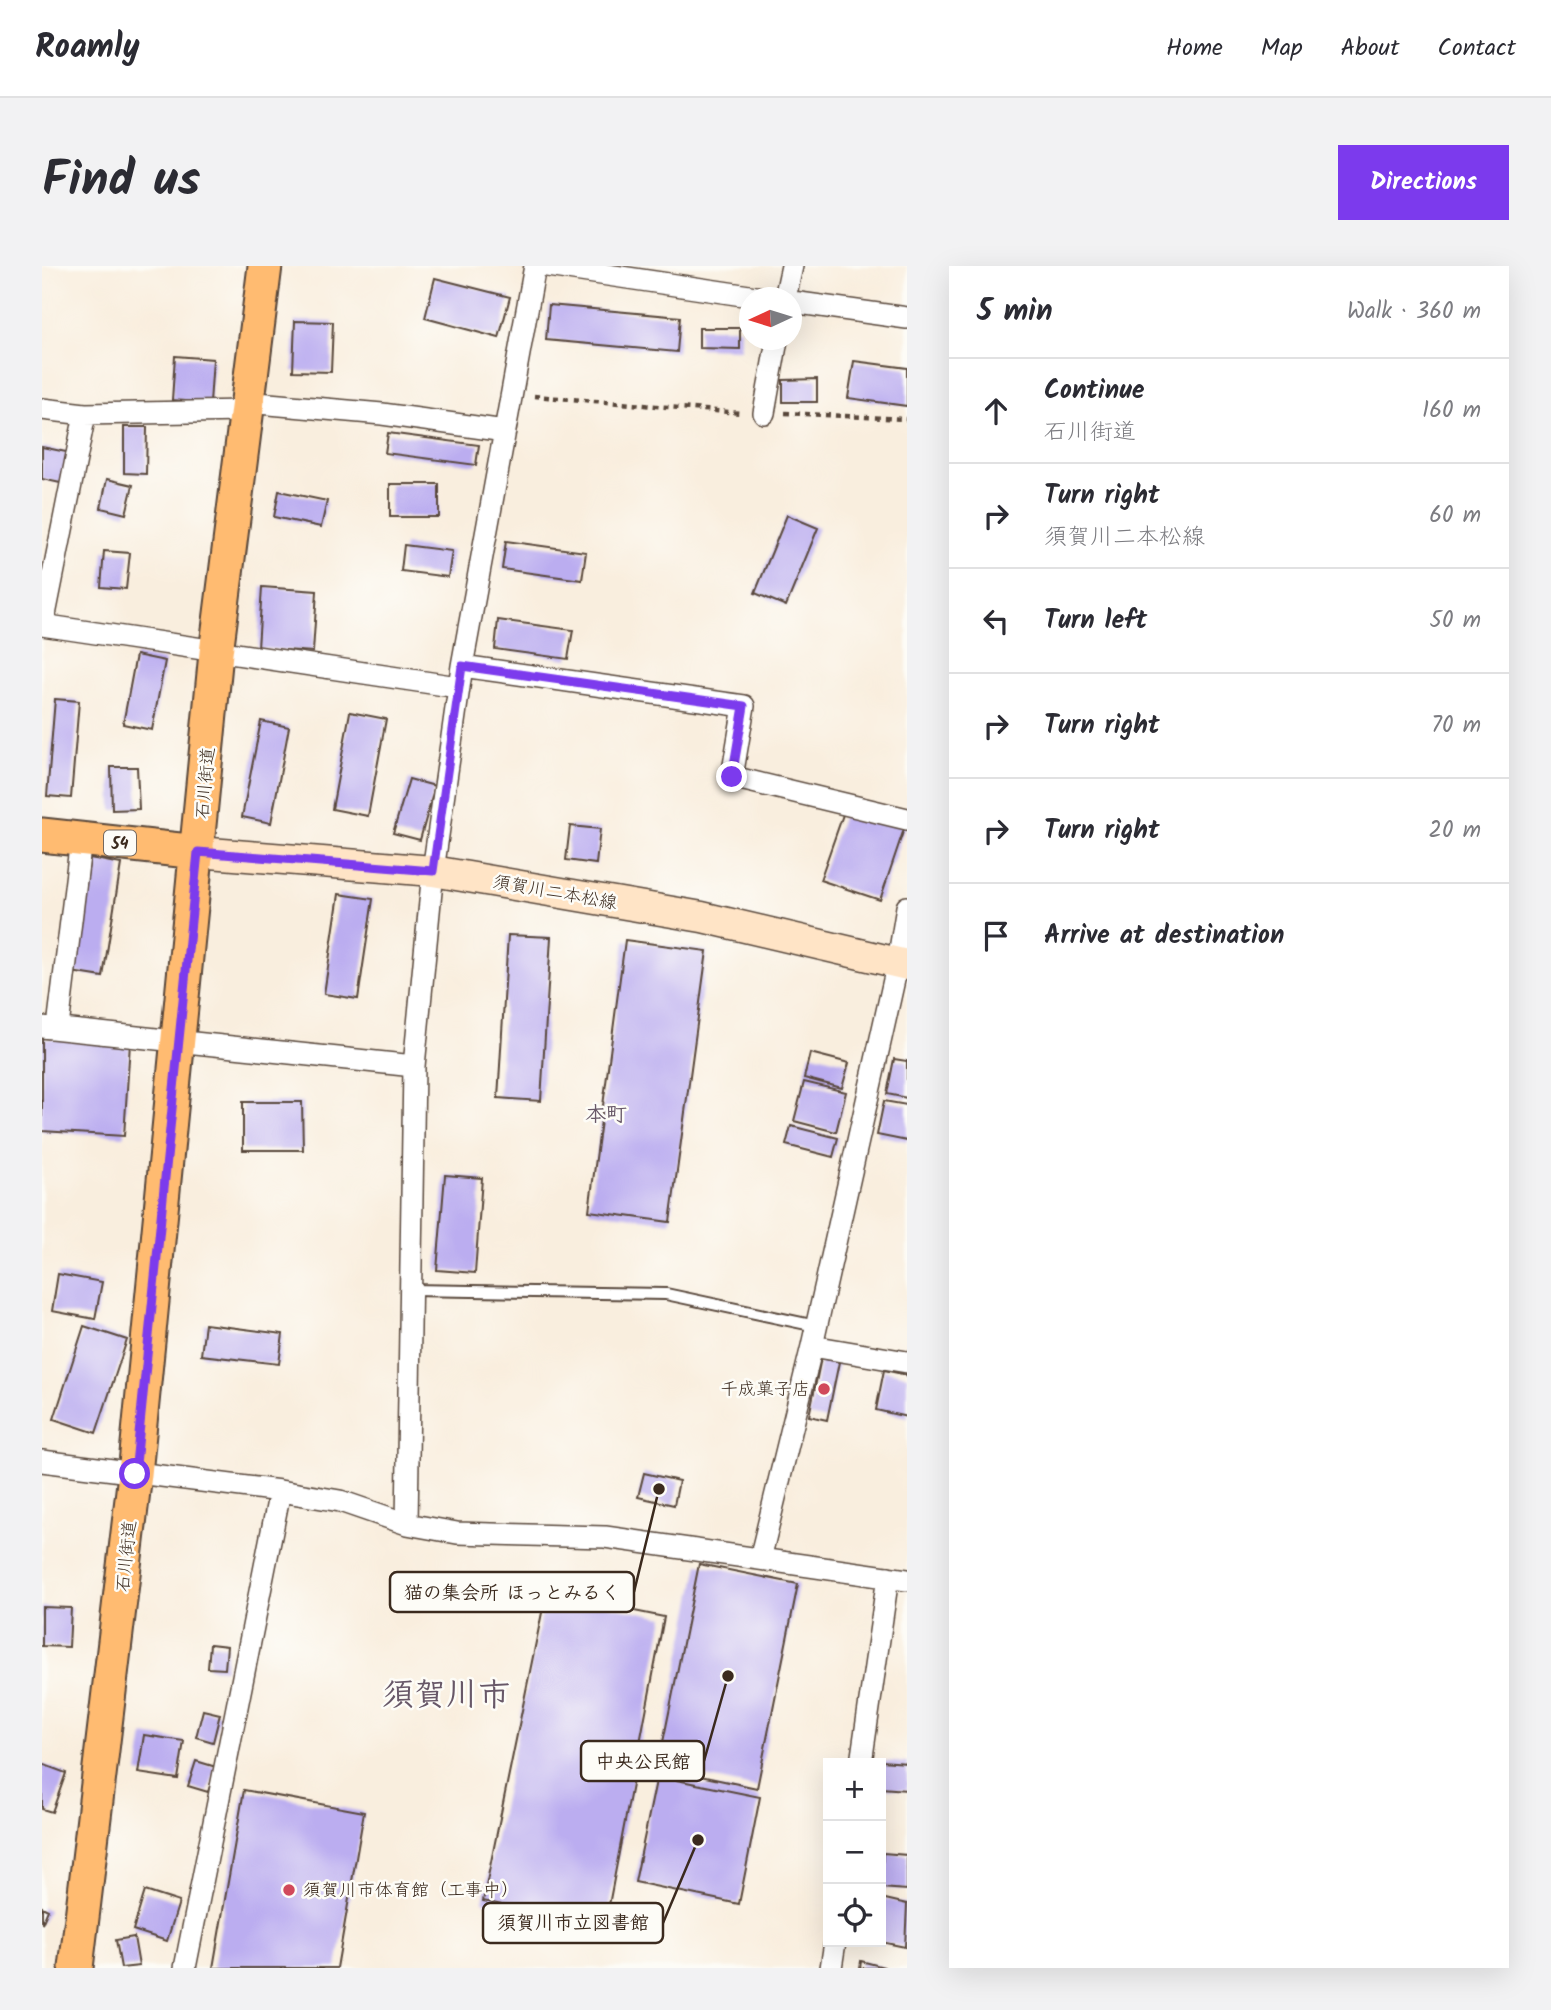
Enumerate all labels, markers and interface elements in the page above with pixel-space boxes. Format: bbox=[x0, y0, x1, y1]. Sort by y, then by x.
text: Roamly bbox=[35, 22, 140, 75]
text: Home bbox=[1166, 29, 1223, 68]
text: Map bbox=[1261, 29, 1303, 68]
text: About bbox=[1341, 29, 1399, 68]
text: Contact bbox=[1437, 29, 1516, 68]
text: Find us bbox=[42, 143, 200, 221]
button: Directions bbox=[1338, 145, 1509, 220]
north arrow bbox=[739, 287, 802, 350]
text: 5 min bbox=[977, 288, 1053, 336]
text: Walk · 360 m bbox=[1347, 294, 1481, 330]
text: Continue bbox=[1044, 370, 1145, 412]
icon: ahead bbox=[977, 392, 1015, 430]
text: 160 m bbox=[1422, 393, 1481, 429]
text: 石川街道 bbox=[1044, 415, 1136, 451]
text: Turn right bbox=[1044, 475, 1160, 517]
icon: right bbox=[977, 497, 1015, 535]
text: 60 m bbox=[1429, 498, 1481, 534]
text: 須賀川二本松線 bbox=[1044, 520, 1205, 556]
text: Turn left bbox=[1044, 600, 1147, 642]
icon: left bbox=[977, 602, 1015, 640]
text: 50 m bbox=[1430, 603, 1481, 639]
text: Turn right bbox=[1044, 705, 1160, 747]
icon: right bbox=[977, 707, 1015, 745]
text: 70 m bbox=[1431, 708, 1481, 744]
street label: 石川街道 bbox=[189, 746, 224, 820]
route end bbox=[716, 761, 747, 792]
text: Turn right bbox=[1044, 810, 1160, 852]
icon: right bbox=[977, 812, 1015, 850]
text: 20 m bbox=[1429, 813, 1481, 849]
road number: 54 bbox=[104, 830, 136, 856]
street label: 須賀川二本松線 bbox=[490, 868, 619, 919]
text: Arrive at destination bbox=[1044, 915, 1284, 957]
icon: arrive bbox=[977, 917, 1015, 955]
district label: 本町 bbox=[585, 1099, 627, 1132]
place label: 千成菓子店 bbox=[720, 1376, 810, 1405]
marker: 千成菓子店 bbox=[816, 1381, 832, 1397]
route start bbox=[119, 1458, 150, 1489]
street label: 石川街道 bbox=[109, 1519, 146, 1593]
callout: 猫の集会所 ほっとみるく bbox=[390, 1572, 634, 1612]
text: 猫の集会所 ほっとみるく bbox=[404, 1579, 620, 1609]
district label: 須賀川市 bbox=[382, 1671, 510, 1722]
callout: 中央公民館 bbox=[581, 1741, 704, 1781]
text: 中央公民館 bbox=[595, 1748, 691, 1778]
map controls bbox=[823, 1758, 886, 1947]
button: + bbox=[823, 1758, 886, 1821]
button: − bbox=[823, 1821, 886, 1884]
place label: 須賀川市体育館（工事中） bbox=[303, 1877, 519, 1906]
marker: 須賀川市体育館（工事中） bbox=[281, 1882, 297, 1898]
button: locate bbox=[823, 1884, 886, 1947]
callout: 須賀川市立図書館 bbox=[483, 1903, 663, 1943]
text: 須賀川市立図書館 bbox=[497, 1909, 649, 1939]

